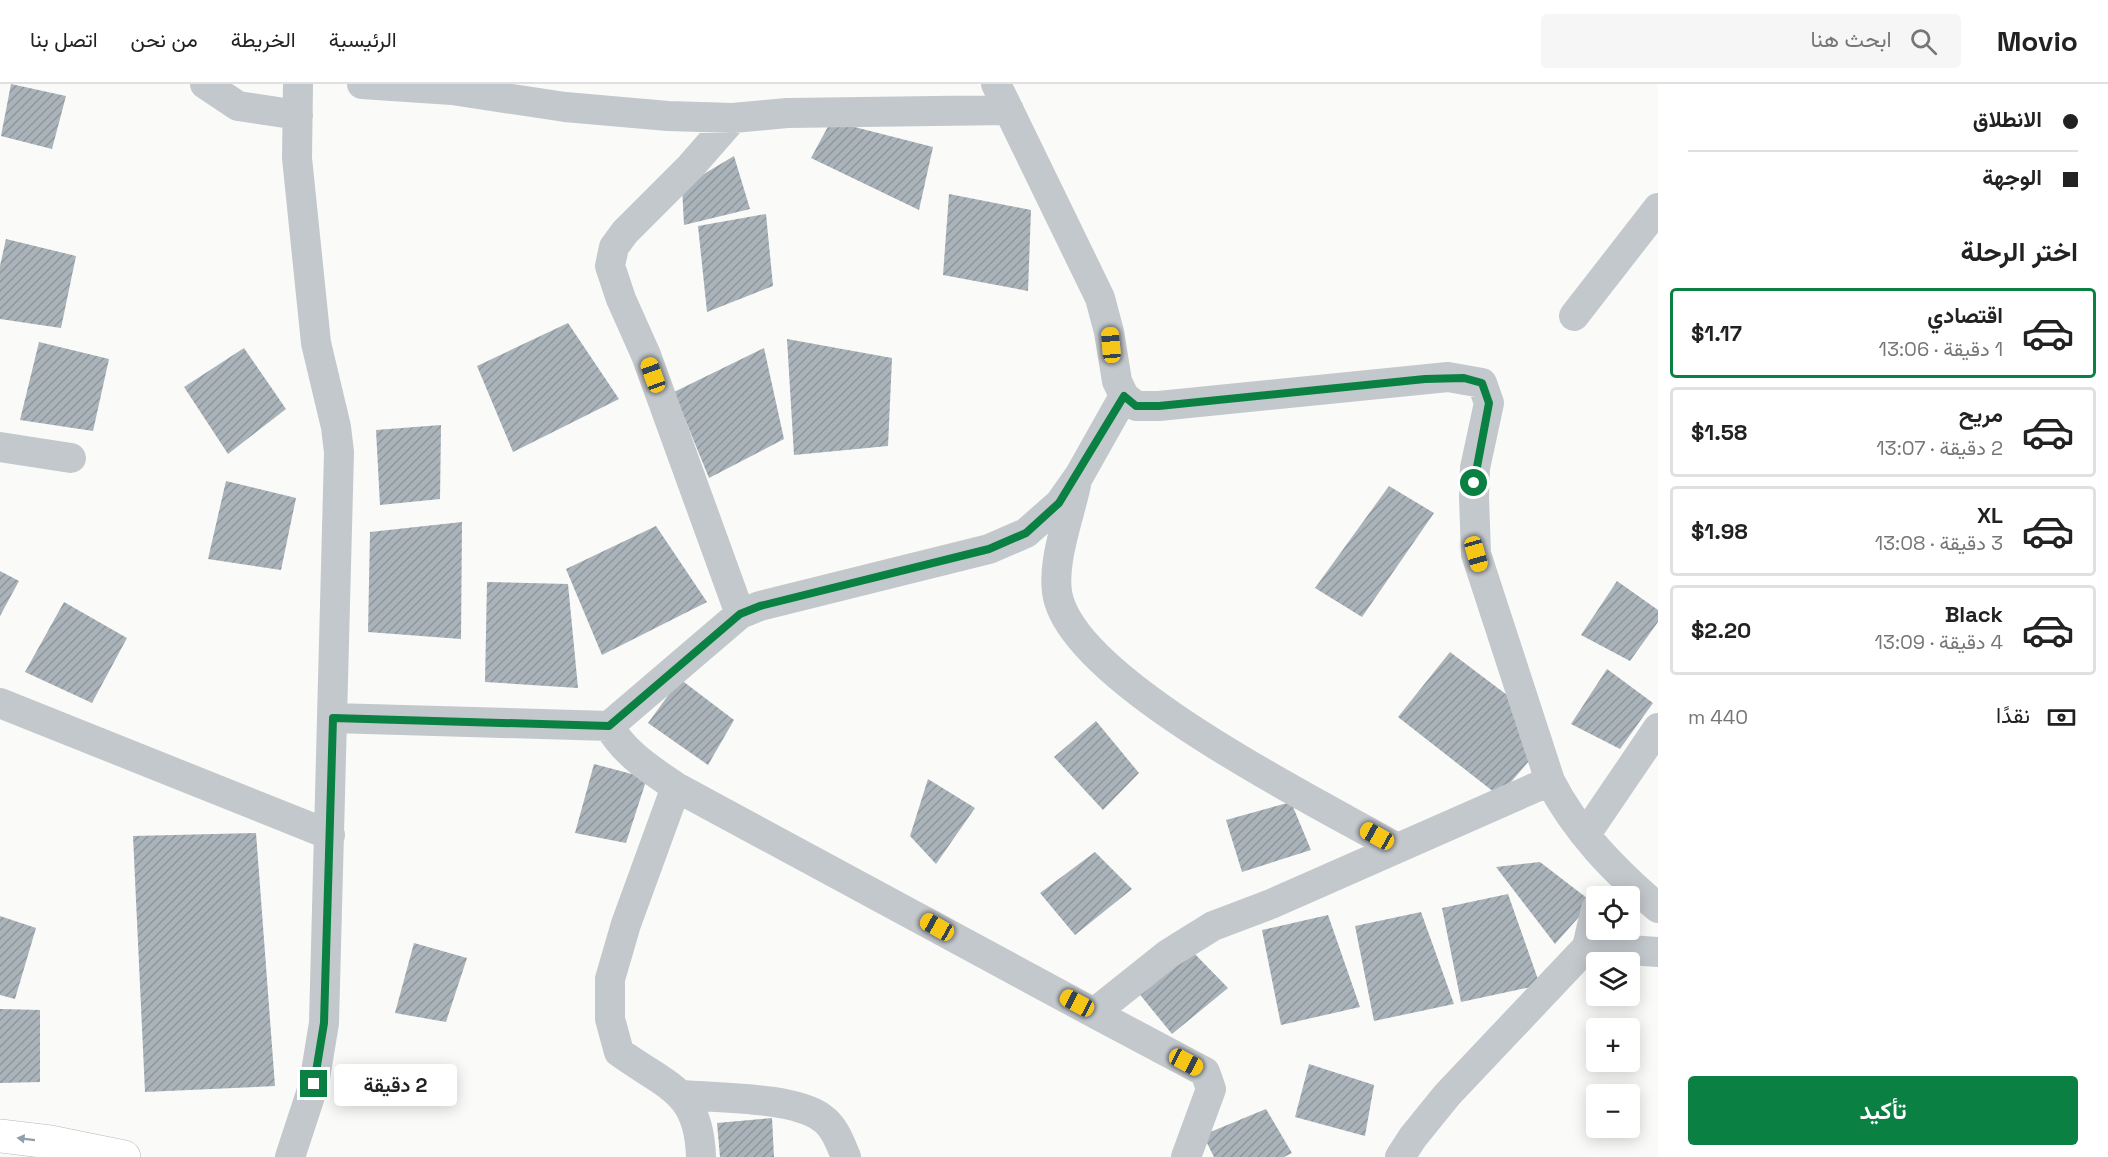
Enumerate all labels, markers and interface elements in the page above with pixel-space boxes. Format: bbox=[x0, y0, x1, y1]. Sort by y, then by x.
search box bbox=[1541, 14, 1961, 68]
text: Movio bbox=[1997, 23, 2078, 59]
text: ابحث هنا bbox=[1810, 25, 1892, 53]
icon: search bbox=[1907, 25, 1940, 58]
text: اتصل بنا bbox=[30, 26, 98, 53]
text: من نحن bbox=[131, 26, 198, 53]
text: الخريطة bbox=[231, 26, 296, 53]
text: الرئيسية bbox=[329, 26, 397, 53]
text: الانطلاق bbox=[1973, 105, 2042, 133]
text: الوجهة bbox=[1982, 163, 2042, 191]
text: اختر الرحلة bbox=[1960, 234, 2078, 269]
text: اقتصادي bbox=[1927, 301, 2003, 329]
icon: car bbox=[2021, 306, 2075, 360]
text: $1.17 bbox=[1691, 319, 1742, 347]
car bbox=[1100, 326, 1122, 364]
text: 1 دقيقة · 13:06 bbox=[1879, 336, 2003, 362]
car bbox=[638, 355, 668, 395]
text: مريح bbox=[1959, 400, 2003, 428]
icon: car bbox=[2021, 405, 2075, 459]
text: $1.58 bbox=[1691, 418, 1747, 446]
text: 2 دقيقة · 13:07 bbox=[1876, 435, 2003, 461]
route start bbox=[1460, 469, 1487, 496]
text: XL bbox=[1977, 501, 2003, 529]
icon: car bbox=[2021, 504, 2075, 558]
text: $1.98 bbox=[1691, 517, 1748, 545]
text: 3 دقيقة · 13:08 bbox=[1875, 530, 2003, 556]
car bbox=[1462, 534, 1490, 574]
text: Black bbox=[1945, 600, 2003, 628]
icon: car bbox=[2021, 603, 2075, 657]
text: $2.20 bbox=[1691, 616, 1751, 644]
text: 4 دقيقة · 13:09 bbox=[1874, 629, 2003, 655]
text: نقدًا bbox=[1996, 701, 2030, 729]
icon: cash bbox=[2045, 701, 2078, 734]
text: 440 m bbox=[1688, 704, 1748, 730]
car bbox=[1357, 819, 1397, 853]
map controls bbox=[1586, 886, 1640, 1138]
button: locate bbox=[1586, 886, 1640, 940]
car bbox=[917, 910, 957, 944]
button: layers bbox=[1586, 952, 1640, 1006]
car bbox=[1057, 987, 1097, 1019]
button: + bbox=[1586, 1018, 1640, 1072]
car bbox=[1166, 1046, 1206, 1078]
callout: 2 دقيقة bbox=[335, 1063, 458, 1105]
route end bbox=[300, 1070, 327, 1097]
text: 2 دقيقة bbox=[364, 1072, 427, 1098]
button: تأكيد bbox=[1688, 1076, 2078, 1145]
button: − bbox=[1586, 1084, 1640, 1138]
one-way arrow bbox=[16, 1134, 35, 1144]

